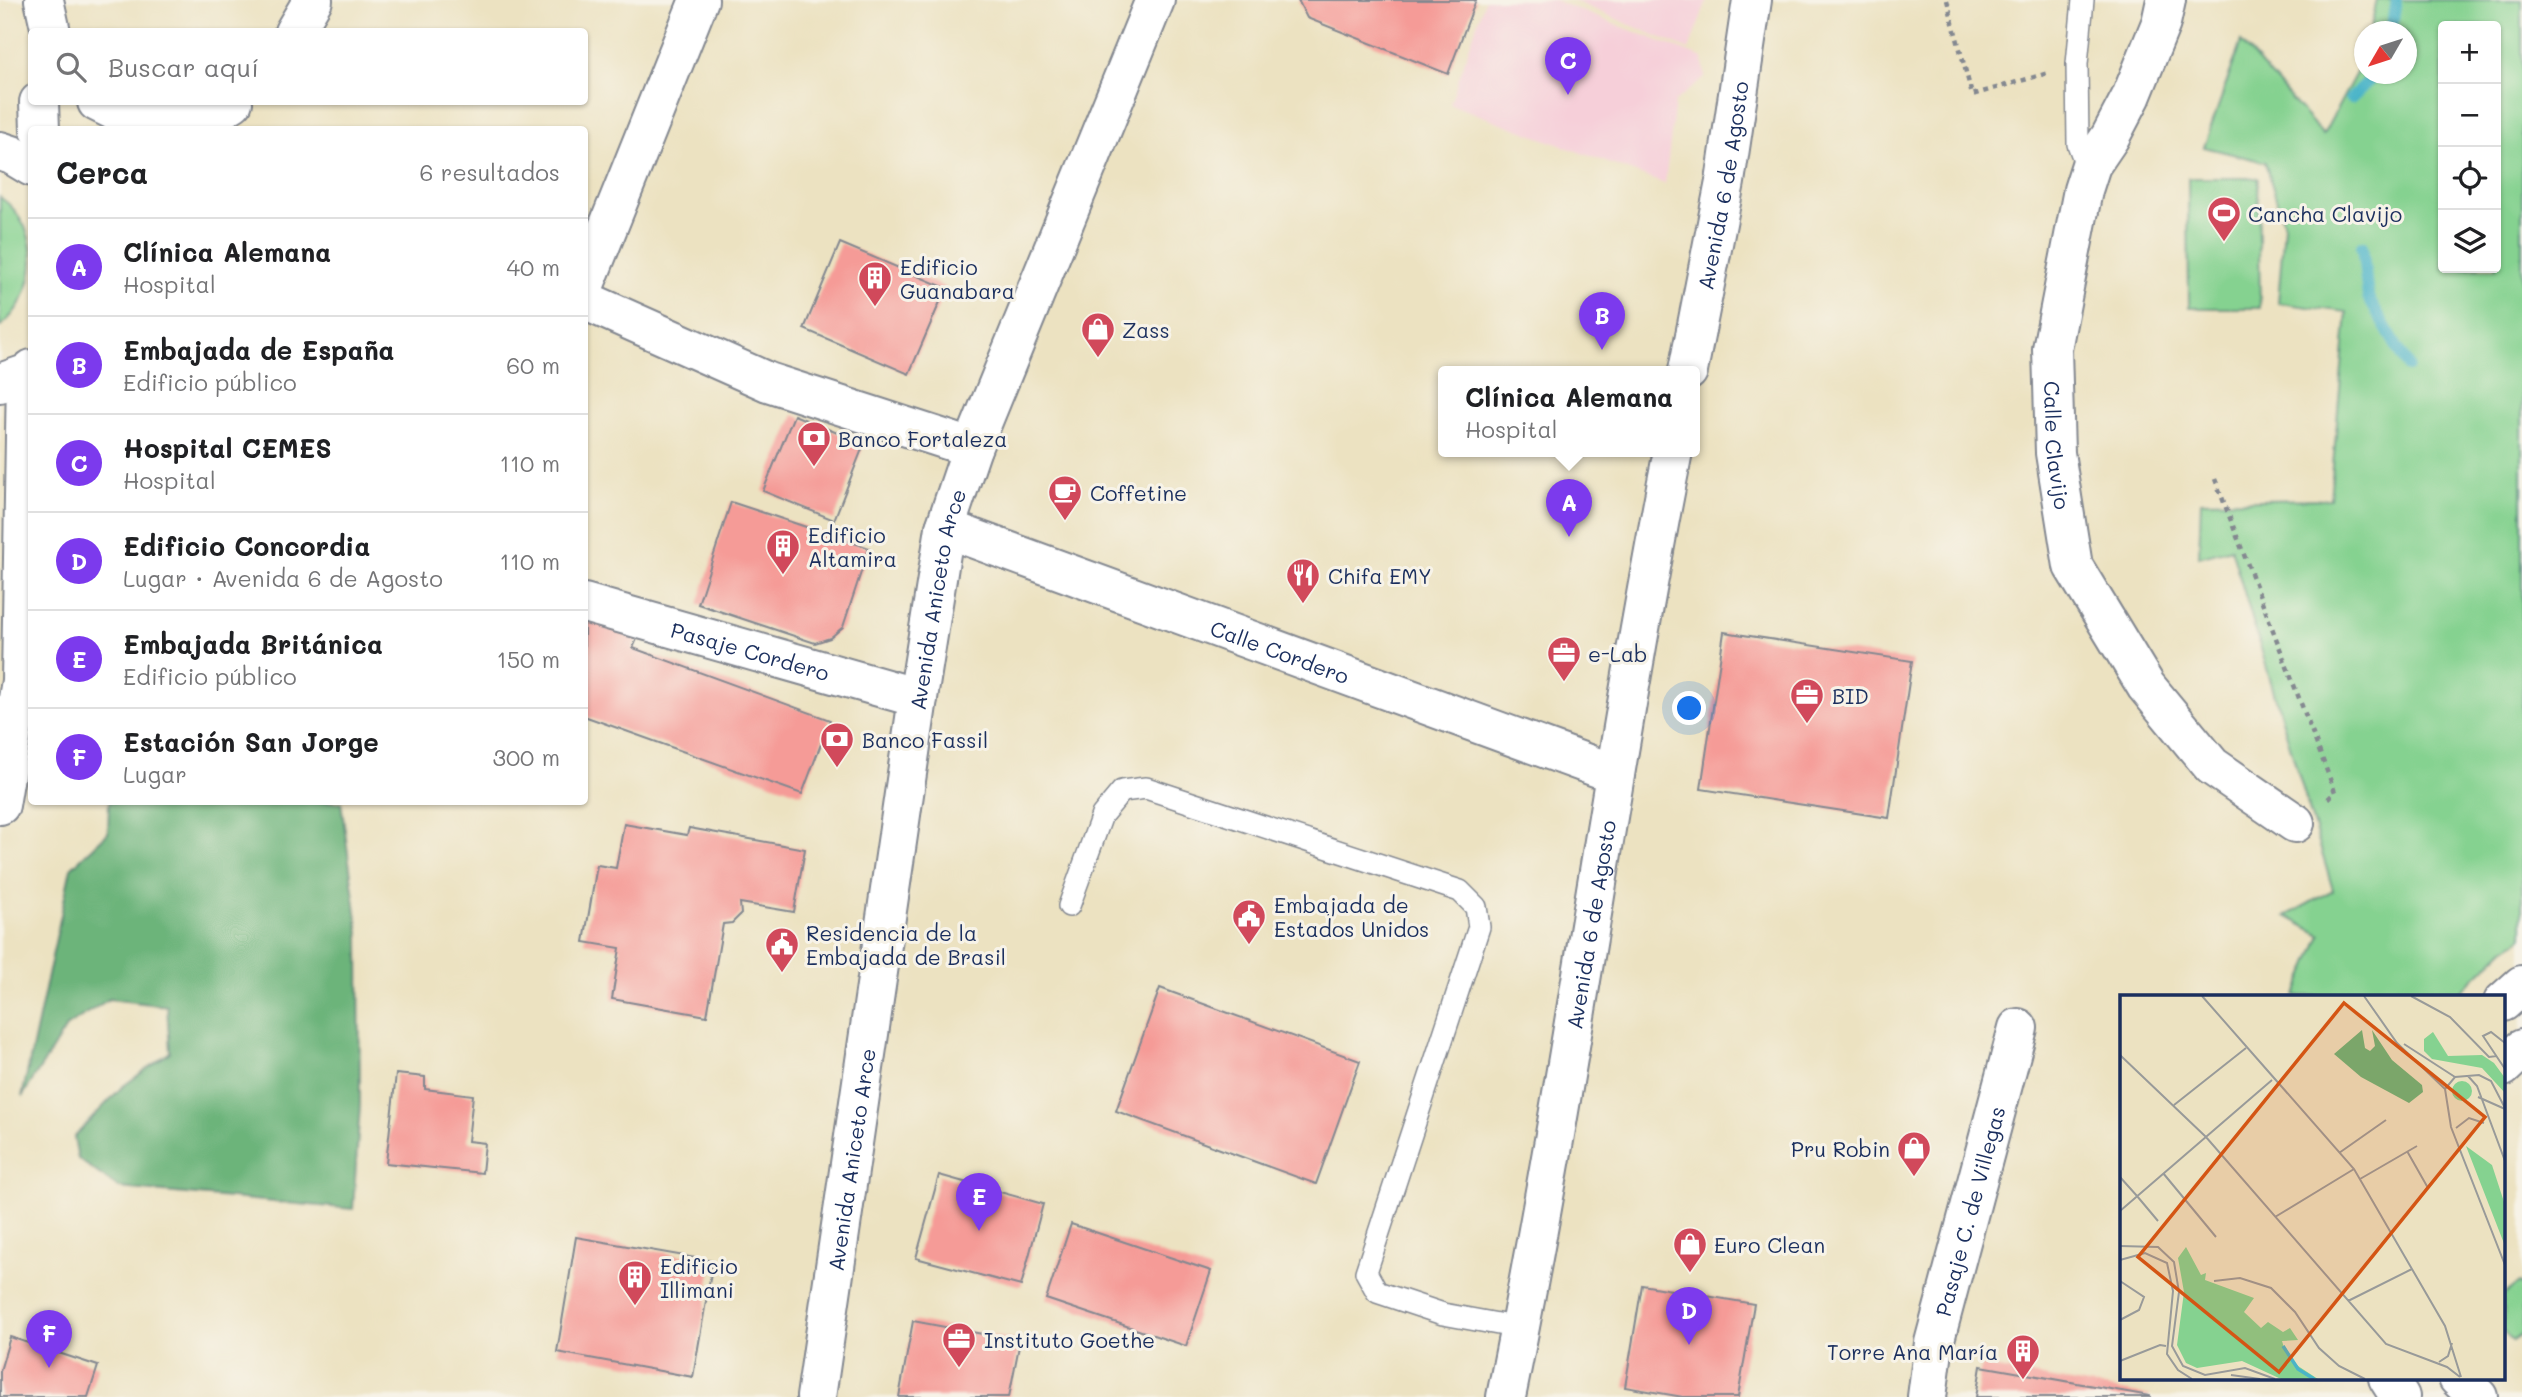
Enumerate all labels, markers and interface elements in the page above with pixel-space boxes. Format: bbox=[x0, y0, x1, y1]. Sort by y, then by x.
north arrow bbox=[2354, 21, 2417, 84]
map controls bbox=[2438, 21, 2501, 273]
button: + bbox=[2438, 21, 2501, 84]
search box bbox=[28, 28, 588, 105]
pin: C bbox=[1545, 37, 1591, 95]
icon: search bbox=[52, 48, 90, 86]
text: Buscar aquí bbox=[108, 50, 259, 84]
street label: Avenida 6 de Agosto bbox=[1691, 79, 1753, 292]
button: − bbox=[2438, 84, 2501, 147]
button: locate bbox=[2438, 147, 2501, 210]
text: Cerca bbox=[56, 152, 148, 192]
text: 6 resultados bbox=[420, 157, 560, 187]
sports icon: Cancha Clavijo bbox=[2205, 194, 2243, 243]
place label: Cancha Clavijo bbox=[2248, 200, 2402, 227]
button: layers bbox=[2438, 210, 2501, 273]
text: Clínica Alemana bbox=[123, 235, 331, 269]
text: A bbox=[71, 252, 87, 282]
text: 40 m bbox=[507, 252, 560, 282]
place label: Edificio Guanabara bbox=[900, 253, 1015, 304]
building icon: Edificio Guanabara bbox=[856, 259, 894, 308]
text: Hospital bbox=[123, 269, 216, 299]
pin: B bbox=[1579, 292, 1625, 350]
shop icon: Zass bbox=[1079, 310, 1117, 359]
place label: Zass bbox=[1122, 316, 1170, 343]
text: Embajada de España bbox=[123, 333, 395, 367]
text: B bbox=[71, 350, 87, 380]
text: 60 m bbox=[506, 350, 560, 380]
popup bbox=[1438, 366, 1700, 457]
text: Edificio público bbox=[123, 367, 297, 397]
text: Clínica Alemana bbox=[1465, 380, 1673, 414]
street label: Calle Clavijo bbox=[2039, 381, 2077, 511]
text: Hospital bbox=[1465, 414, 1558, 444]
bank icon: Banco Fortaleza bbox=[795, 419, 833, 468]
place label: Banco Fortaleza bbox=[838, 425, 1007, 452]
text: Hospital CEMES bbox=[123, 431, 332, 465]
text: C bbox=[70, 448, 88, 478]
text: 110 m bbox=[500, 448, 560, 478]
text: Hospital bbox=[123, 465, 216, 495]
cafe icon: Coffetine bbox=[1046, 473, 1084, 522]
place label: Coffetine bbox=[1090, 479, 1187, 506]
pin: A bbox=[1546, 479, 1592, 537]
street label: Avenida Aniceto Arce bbox=[903, 485, 971, 712]
place label: Edificio Altamira bbox=[808, 521, 897, 572]
building icon: Edificio Altamira bbox=[764, 527, 802, 576]
text: Edificio Concordia bbox=[123, 529, 370, 563]
text: D bbox=[71, 546, 87, 576]
text: 110 m bbox=[500, 546, 560, 576]
restaurant icon: Chifa EMY bbox=[1284, 556, 1322, 605]
place label: Chifa EMY bbox=[1328, 562, 1432, 589]
text: Lugar · Avenida 6 de Agosto bbox=[123, 563, 443, 593]
street label: Calle Cordero bbox=[1207, 613, 1353, 689]
street label: Pasaje Cordero bbox=[668, 615, 833, 686]
text: Embajada Británica bbox=[123, 627, 383, 661]
office icon: e-Lab bbox=[1545, 634, 1583, 683]
place label: e-Lab bbox=[1588, 640, 1647, 667]
text: E bbox=[72, 644, 86, 674]
text: 150 m bbox=[496, 644, 560, 674]
text: Edificio público bbox=[123, 661, 297, 691]
office icon: BID bbox=[1788, 676, 1826, 725]
place label: BID bbox=[1832, 682, 1869, 709]
your location bbox=[1672, 691, 1706, 725]
bank icon: Banco Fassil bbox=[818, 720, 856, 769]
text: Estación San Jorge bbox=[123, 725, 379, 759]
place label: Banco Fassil bbox=[862, 726, 988, 753]
text: F bbox=[72, 742, 86, 772]
text: 300 m bbox=[492, 742, 560, 772]
text: Lugar bbox=[123, 759, 187, 789]
street label: Avenida 6 de Agosto bbox=[1560, 818, 1621, 1031]
place label: Embajada de Estados Unidos bbox=[1274, 891, 1429, 942]
public building icon: Embajada de Estados Unidos bbox=[1230, 897, 1268, 946]
place label: Residencia de la Embajada de Brasil bbox=[806, 919, 1006, 970]
public building icon: Residencia de la Embajada de Brasil bbox=[763, 925, 801, 974]
inset map bbox=[2120, 995, 2504, 1380]
street label: Avenida Aniceto Arce bbox=[821, 1046, 880, 1273]
street label: Pasaje C. de Villegas bbox=[1928, 1103, 2010, 1319]
shop icon: Pru Robin bbox=[1895, 1129, 1933, 1178]
place label: Pru Robin bbox=[1791, 1135, 1890, 1162]
pin: E bbox=[956, 1173, 1002, 1231]
shop icon: Euro Clean bbox=[1671, 1225, 1709, 1274]
place label: Euro Clean bbox=[1714, 1231, 1825, 1258]
place label: Edificio Illimani bbox=[660, 1252, 738, 1303]
building icon: Edificio Illimani bbox=[616, 1258, 654, 1307]
pin: D bbox=[1666, 1287, 1712, 1345]
pin: F bbox=[26, 1310, 72, 1368]
office icon: Instituto Goethe bbox=[940, 1320, 978, 1369]
place label: Instituto Goethe bbox=[984, 1326, 1155, 1353]
building icon: Torre Ana María bbox=[2004, 1332, 2042, 1381]
place label: Torre Ana María bbox=[1827, 1338, 1998, 1365]

